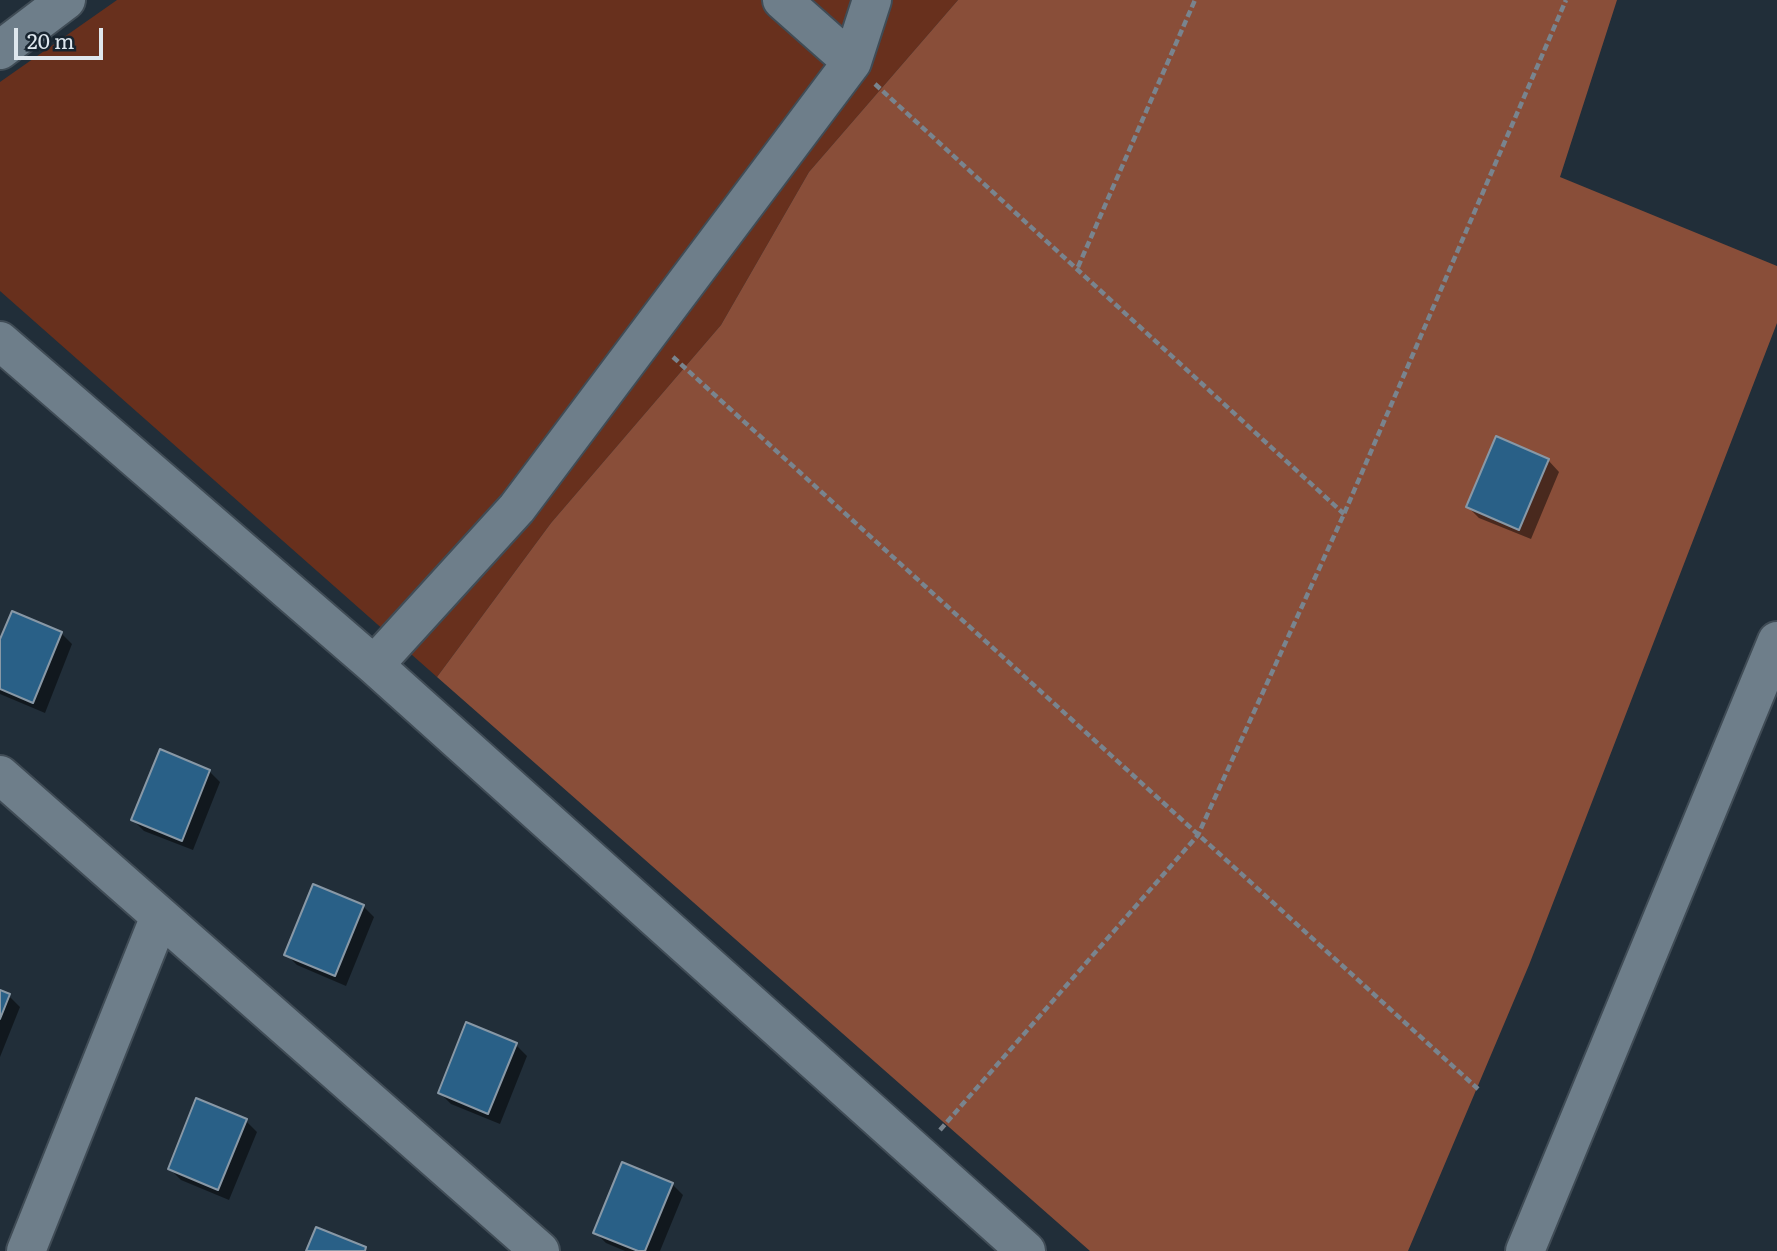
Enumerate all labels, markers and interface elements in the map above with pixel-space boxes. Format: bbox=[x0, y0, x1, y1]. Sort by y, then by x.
scale bar bbox=[18, 14, 107, 58]
text: 20 m bbox=[27, 24, 74, 55]

